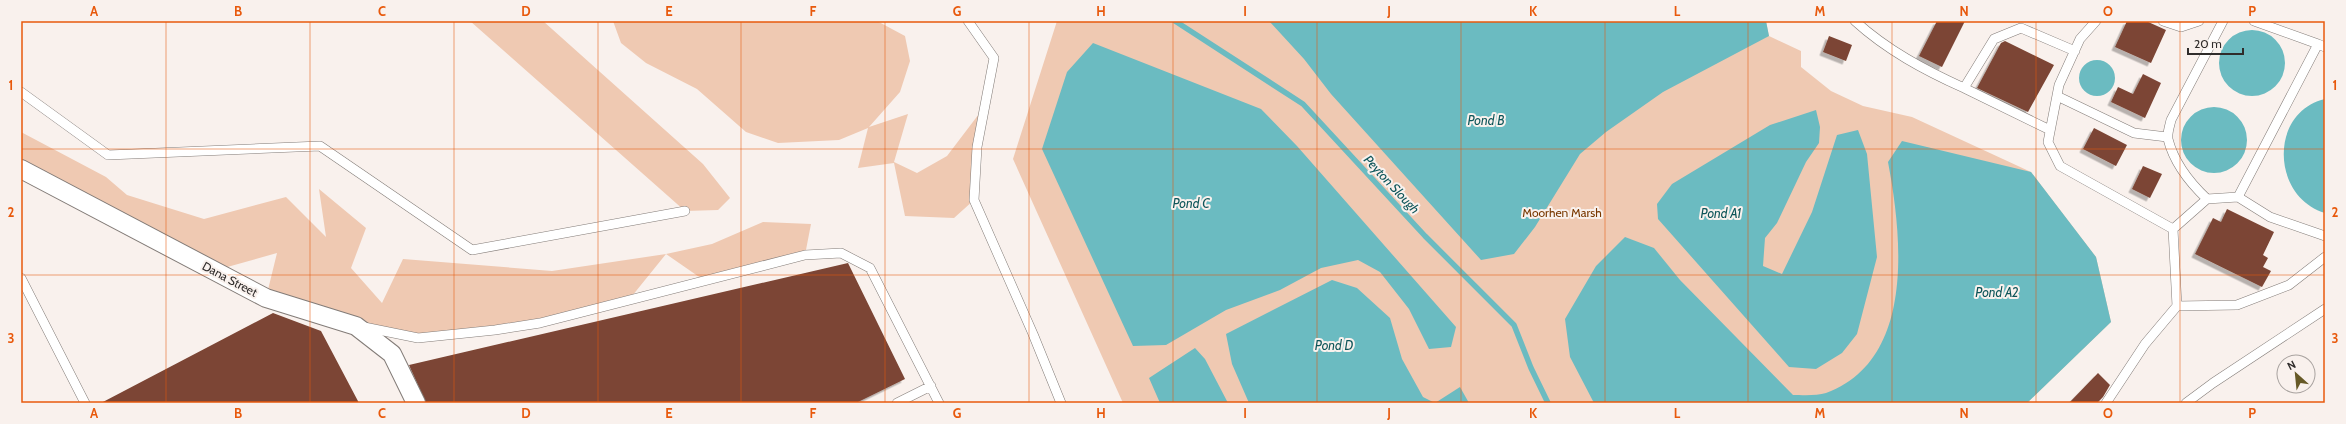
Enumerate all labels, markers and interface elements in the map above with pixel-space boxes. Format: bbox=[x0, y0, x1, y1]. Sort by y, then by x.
text: A bbox=[90, 3, 99, 19]
text: B bbox=[234, 3, 242, 19]
text: C bbox=[378, 3, 386, 19]
text: D bbox=[521, 3, 531, 19]
text: E bbox=[665, 3, 673, 19]
text: F bbox=[810, 3, 817, 19]
text: G bbox=[953, 3, 962, 19]
text: H bbox=[1096, 3, 1106, 19]
text: I bbox=[1243, 3, 1247, 19]
text: J bbox=[1386, 3, 1391, 19]
text: K bbox=[1529, 3, 1538, 19]
text: L bbox=[1674, 3, 1681, 19]
text: M bbox=[1815, 3, 1826, 19]
text: N bbox=[1959, 3, 1969, 19]
text: O bbox=[2103, 3, 2113, 19]
text: P bbox=[2248, 3, 2256, 19]
scale bar bbox=[2188, 30, 2243, 56]
text: 20 m bbox=[2194, 36, 2222, 51]
text: 1 bbox=[9, 77, 13, 93]
text: 1 bbox=[2333, 77, 2337, 93]
water label: Pond B bbox=[1467, 112, 1505, 128]
water label: Peyton Slough bbox=[1361, 151, 1423, 217]
water label: Pond C bbox=[1172, 195, 1210, 211]
text: 2 bbox=[8, 204, 15, 220]
text: 2 bbox=[2332, 204, 2339, 220]
park label: Moorhen Marsh bbox=[1522, 205, 1602, 220]
water label: Pond A1 bbox=[1701, 205, 1741, 221]
street label: Dana Street bbox=[200, 258, 260, 300]
water label: Pond A2 bbox=[1975, 284, 2019, 300]
text: 3 bbox=[7, 330, 15, 346]
text: 3 bbox=[2331, 330, 2339, 346]
water label: Pond D bbox=[1315, 337, 1353, 353]
north arrow bbox=[2276, 354, 2316, 394]
text: N bbox=[2285, 357, 2298, 373]
text: A bbox=[90, 405, 99, 421]
text: B bbox=[234, 405, 242, 421]
text: C bbox=[378, 405, 386, 421]
text: D bbox=[521, 405, 531, 421]
text: E bbox=[665, 405, 673, 421]
text: F bbox=[810, 405, 817, 421]
text: G bbox=[953, 405, 962, 421]
text: H bbox=[1096, 405, 1106, 421]
text: I bbox=[1243, 405, 1247, 421]
text: J bbox=[1386, 405, 1391, 421]
text: K bbox=[1529, 405, 1538, 421]
text: L bbox=[1674, 405, 1681, 421]
text: M bbox=[1815, 405, 1826, 421]
text: N bbox=[1959, 405, 1969, 421]
text: O bbox=[2103, 405, 2113, 421]
text: P bbox=[2248, 405, 2256, 421]

